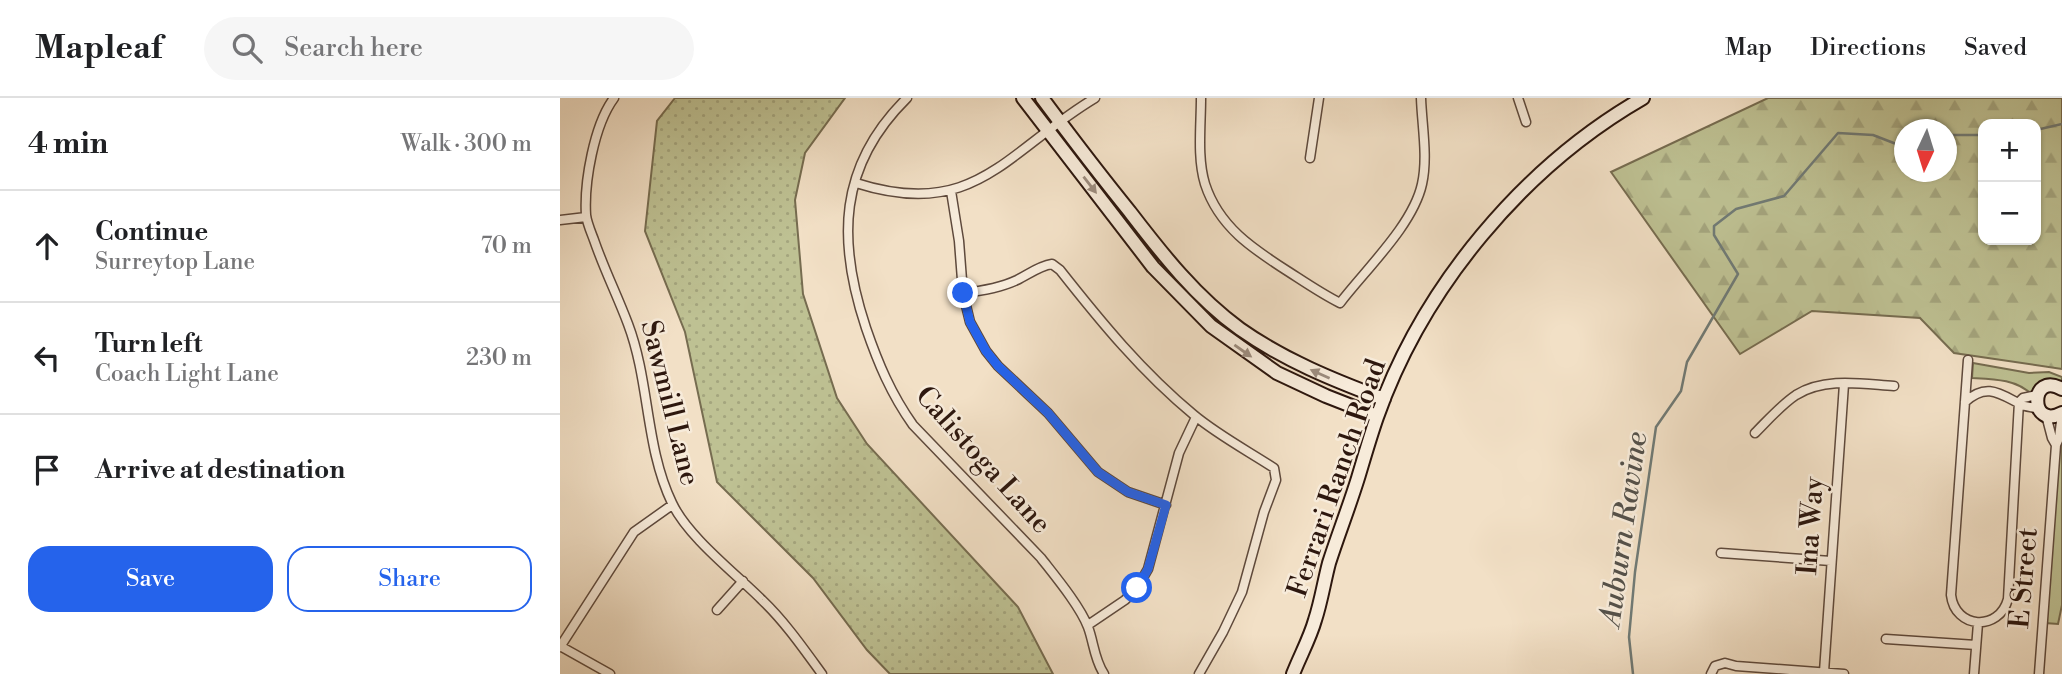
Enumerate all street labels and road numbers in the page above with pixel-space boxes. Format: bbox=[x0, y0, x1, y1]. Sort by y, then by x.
street label: Sawmill Lane bbox=[633, 317, 707, 489]
street label: Ferrari Ranch Road bbox=[1280, 354, 1394, 602]
street label: Calistoga Lane bbox=[908, 379, 1058, 541]
street label: Ina Way bbox=[1790, 475, 1832, 576]
street label: E Street bbox=[2002, 526, 2046, 630]

